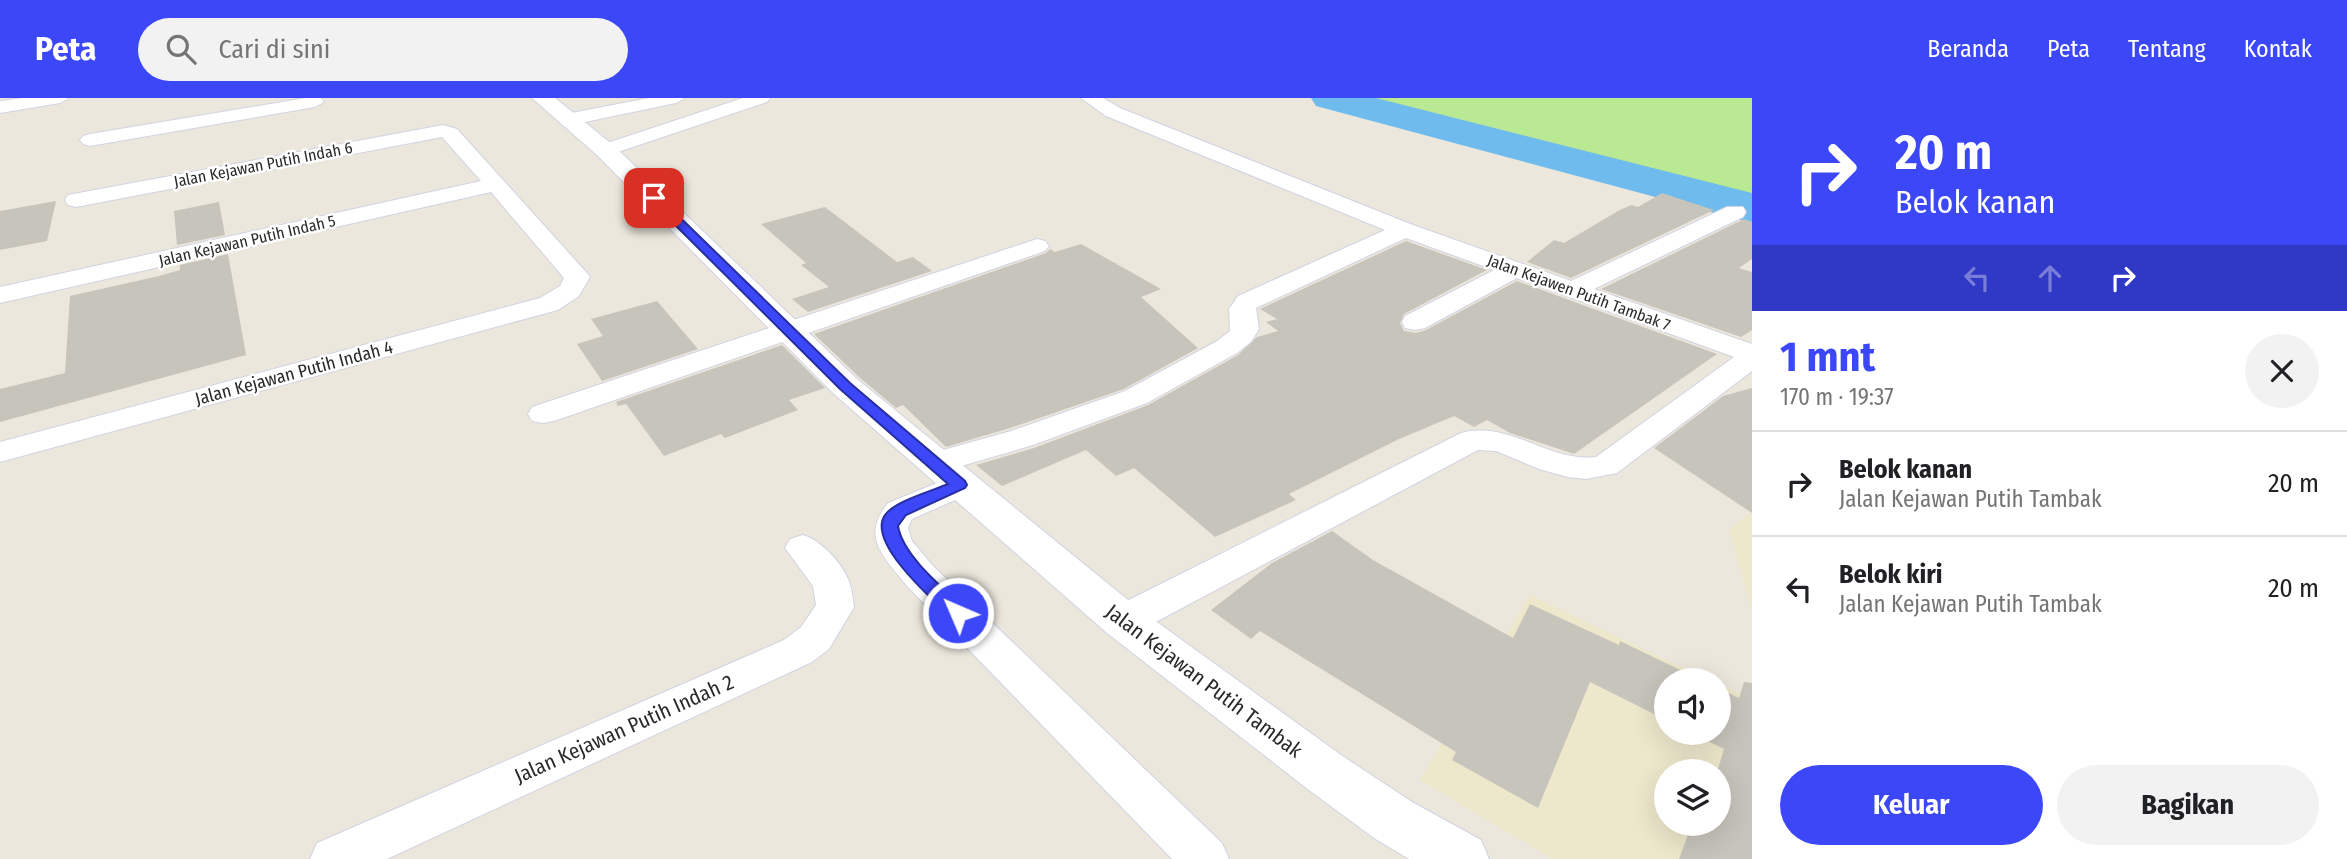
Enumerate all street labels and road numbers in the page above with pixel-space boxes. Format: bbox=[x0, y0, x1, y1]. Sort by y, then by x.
street label: Jalan Kejawan Putih Indah 6 bbox=[172, 138, 354, 191]
street label: Jalan Kejawan Putih Indah 5 bbox=[157, 211, 337, 270]
street label: Jalan Kejawen Putih Tambak 7 bbox=[1485, 251, 1673, 335]
street label: Jalan Kejawan Putih Indah 4 bbox=[193, 336, 396, 410]
street label: Jalan Kejawan Putih Tambak bbox=[1100, 598, 1308, 764]
street label: Jalan Kejawan Putih Indah 2 bbox=[510, 669, 738, 789]

